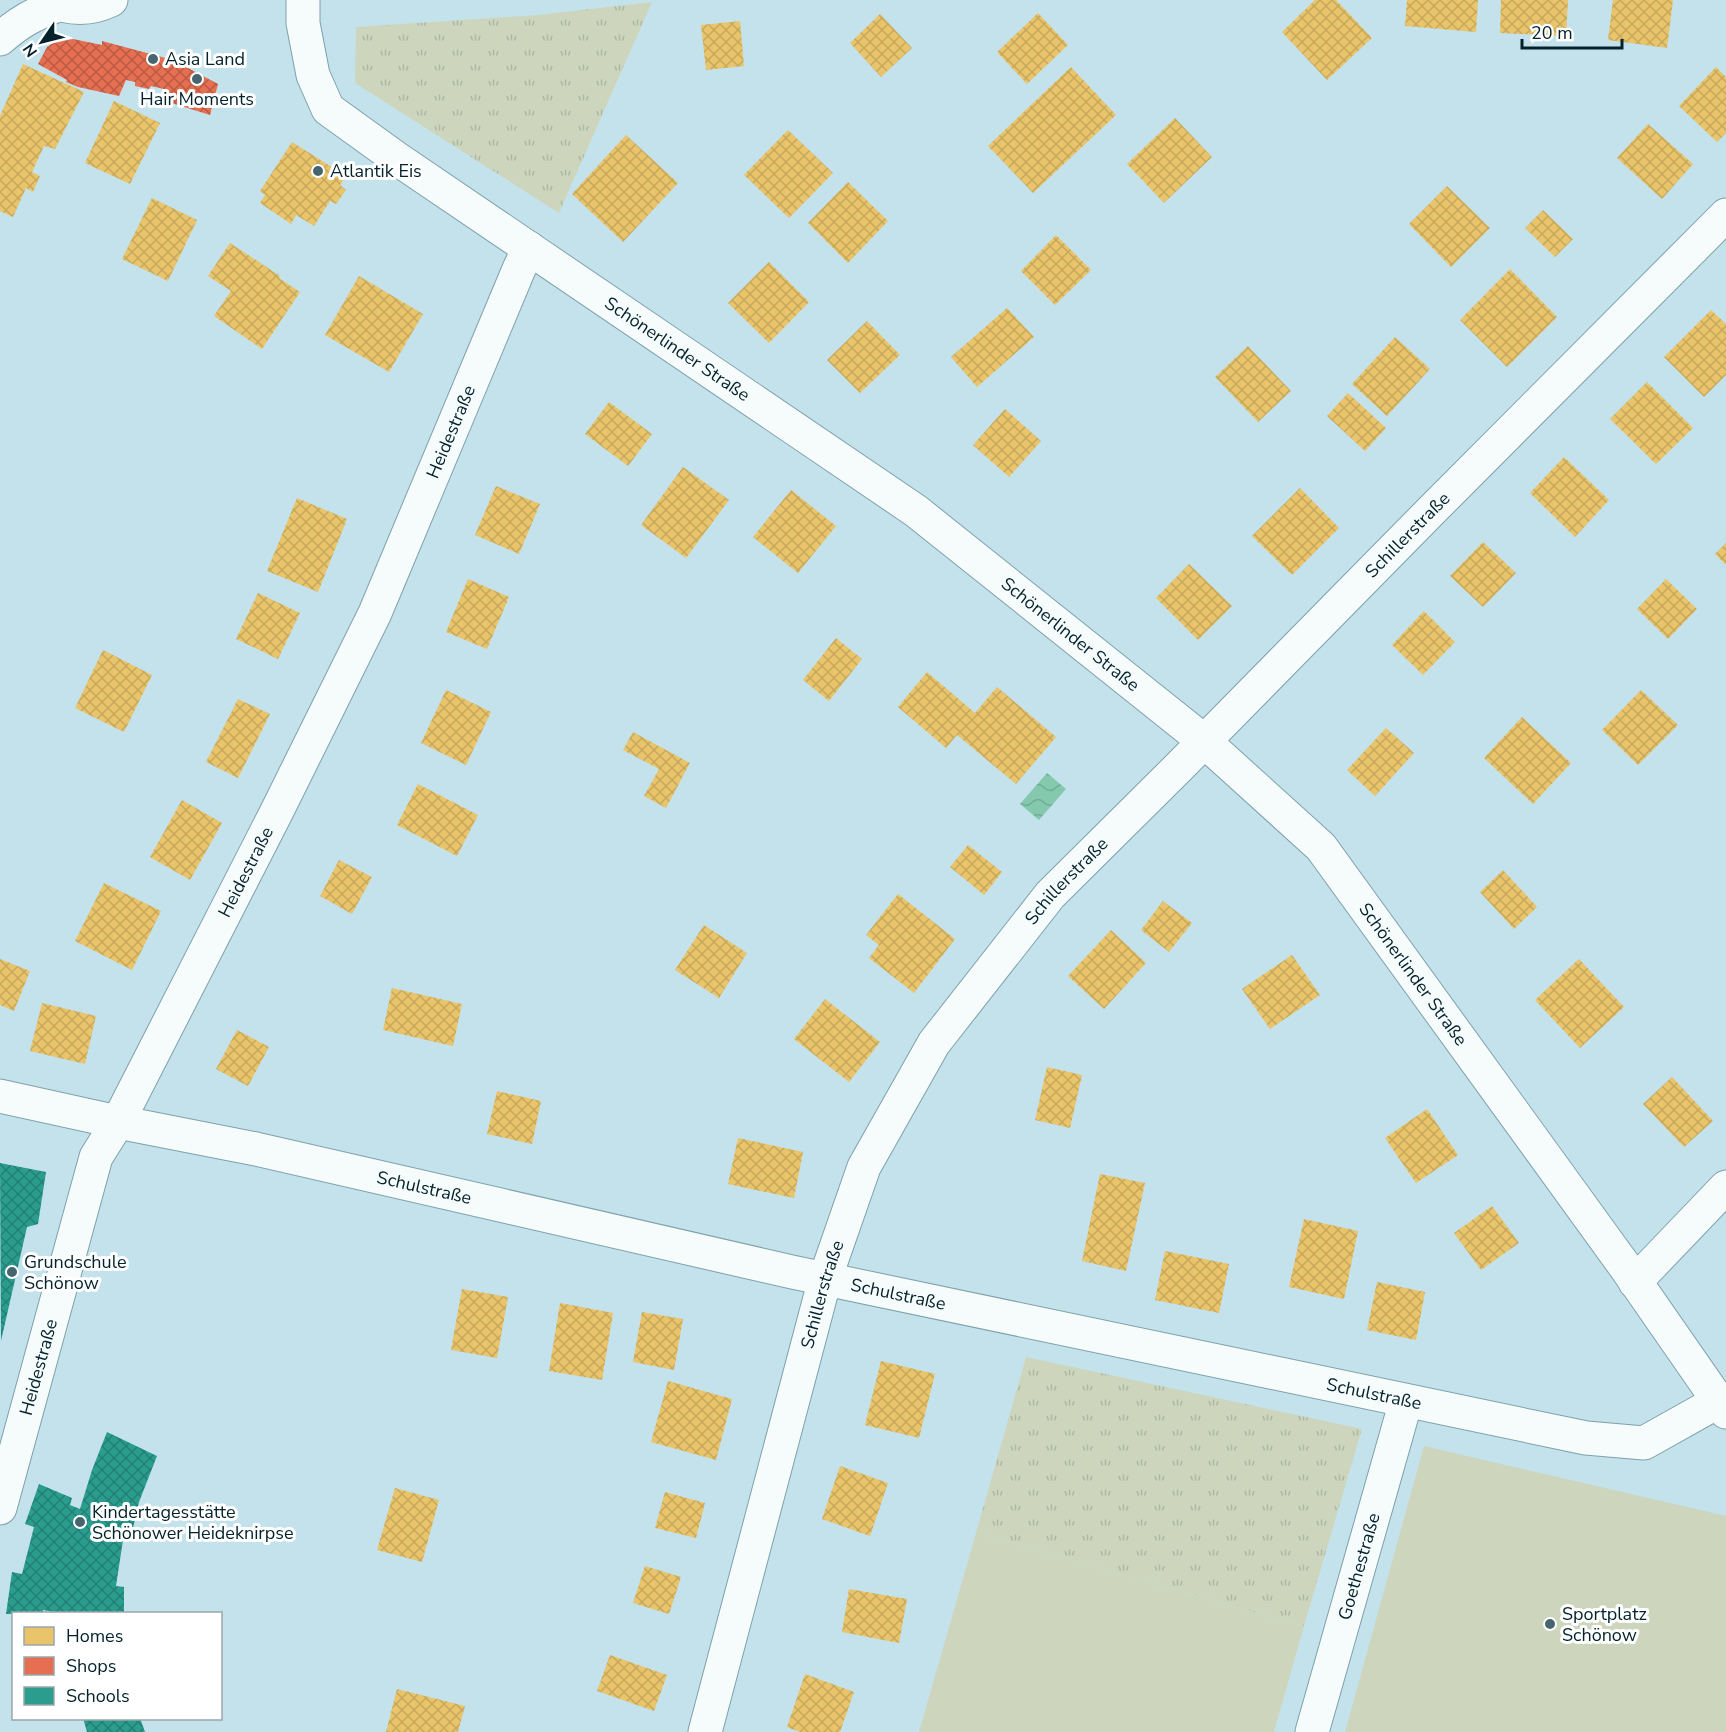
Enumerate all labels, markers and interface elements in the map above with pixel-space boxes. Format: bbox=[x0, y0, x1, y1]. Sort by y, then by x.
north arrow bbox=[12, 12, 72, 72]
scale bar bbox=[1522, 12, 1622, 50]
text: 20 m bbox=[1531, 21, 1573, 45]
text: N bbox=[18, 39, 43, 61]
place label: Asia Land bbox=[165, 47, 245, 71]
marker: Asia Land bbox=[146, 52, 160, 66]
marker: Hair Moments bbox=[190, 72, 204, 86]
place label: Hair Moments bbox=[140, 87, 254, 111]
place label: Atlantik Eis bbox=[330, 159, 422, 183]
marker: Atlantik Eis bbox=[311, 164, 325, 178]
street label: Schönerlinder Straße bbox=[600, 291, 755, 407]
street label: Heidestraße bbox=[421, 381, 481, 482]
street label: Schillerstraße bbox=[1360, 487, 1455, 583]
street label: Schönerlinder Straße bbox=[996, 572, 1145, 697]
street label: Heidestraße bbox=[213, 822, 279, 922]
street label: Schillerstraße bbox=[1019, 832, 1113, 930]
street label: Schönerlinder Straße bbox=[1353, 898, 1473, 1050]
street label: Schulstraße bbox=[374, 1165, 474, 1210]
street label: Schillerstraße bbox=[795, 1237, 850, 1351]
place label: Grundschule Schönow bbox=[24, 1250, 126, 1295]
marker: Grundschule Schönow bbox=[5, 1265, 19, 1279]
street label: Schulstraße bbox=[849, 1273, 948, 1316]
street label: Heidestraße bbox=[14, 1316, 63, 1418]
street label: Schulstraße bbox=[1324, 1372, 1424, 1415]
place label: Kindertagesstätte Schönower Heideknirpse bbox=[92, 1500, 293, 1545]
street label: Goethestraße bbox=[1332, 1510, 1386, 1623]
marker: Kindertagesstätte Schönower Heideknirpse bbox=[73, 1515, 87, 1529]
place label: Sportplatz Schönow bbox=[1562, 1602, 1647, 1647]
legend bbox=[12, 1612, 222, 1720]
marker: Sportplatz Schönow bbox=[1543, 1617, 1557, 1631]
text: Homes bbox=[66, 1624, 123, 1648]
text: Shops bbox=[66, 1654, 116, 1678]
text: Schools bbox=[66, 1684, 130, 1708]

